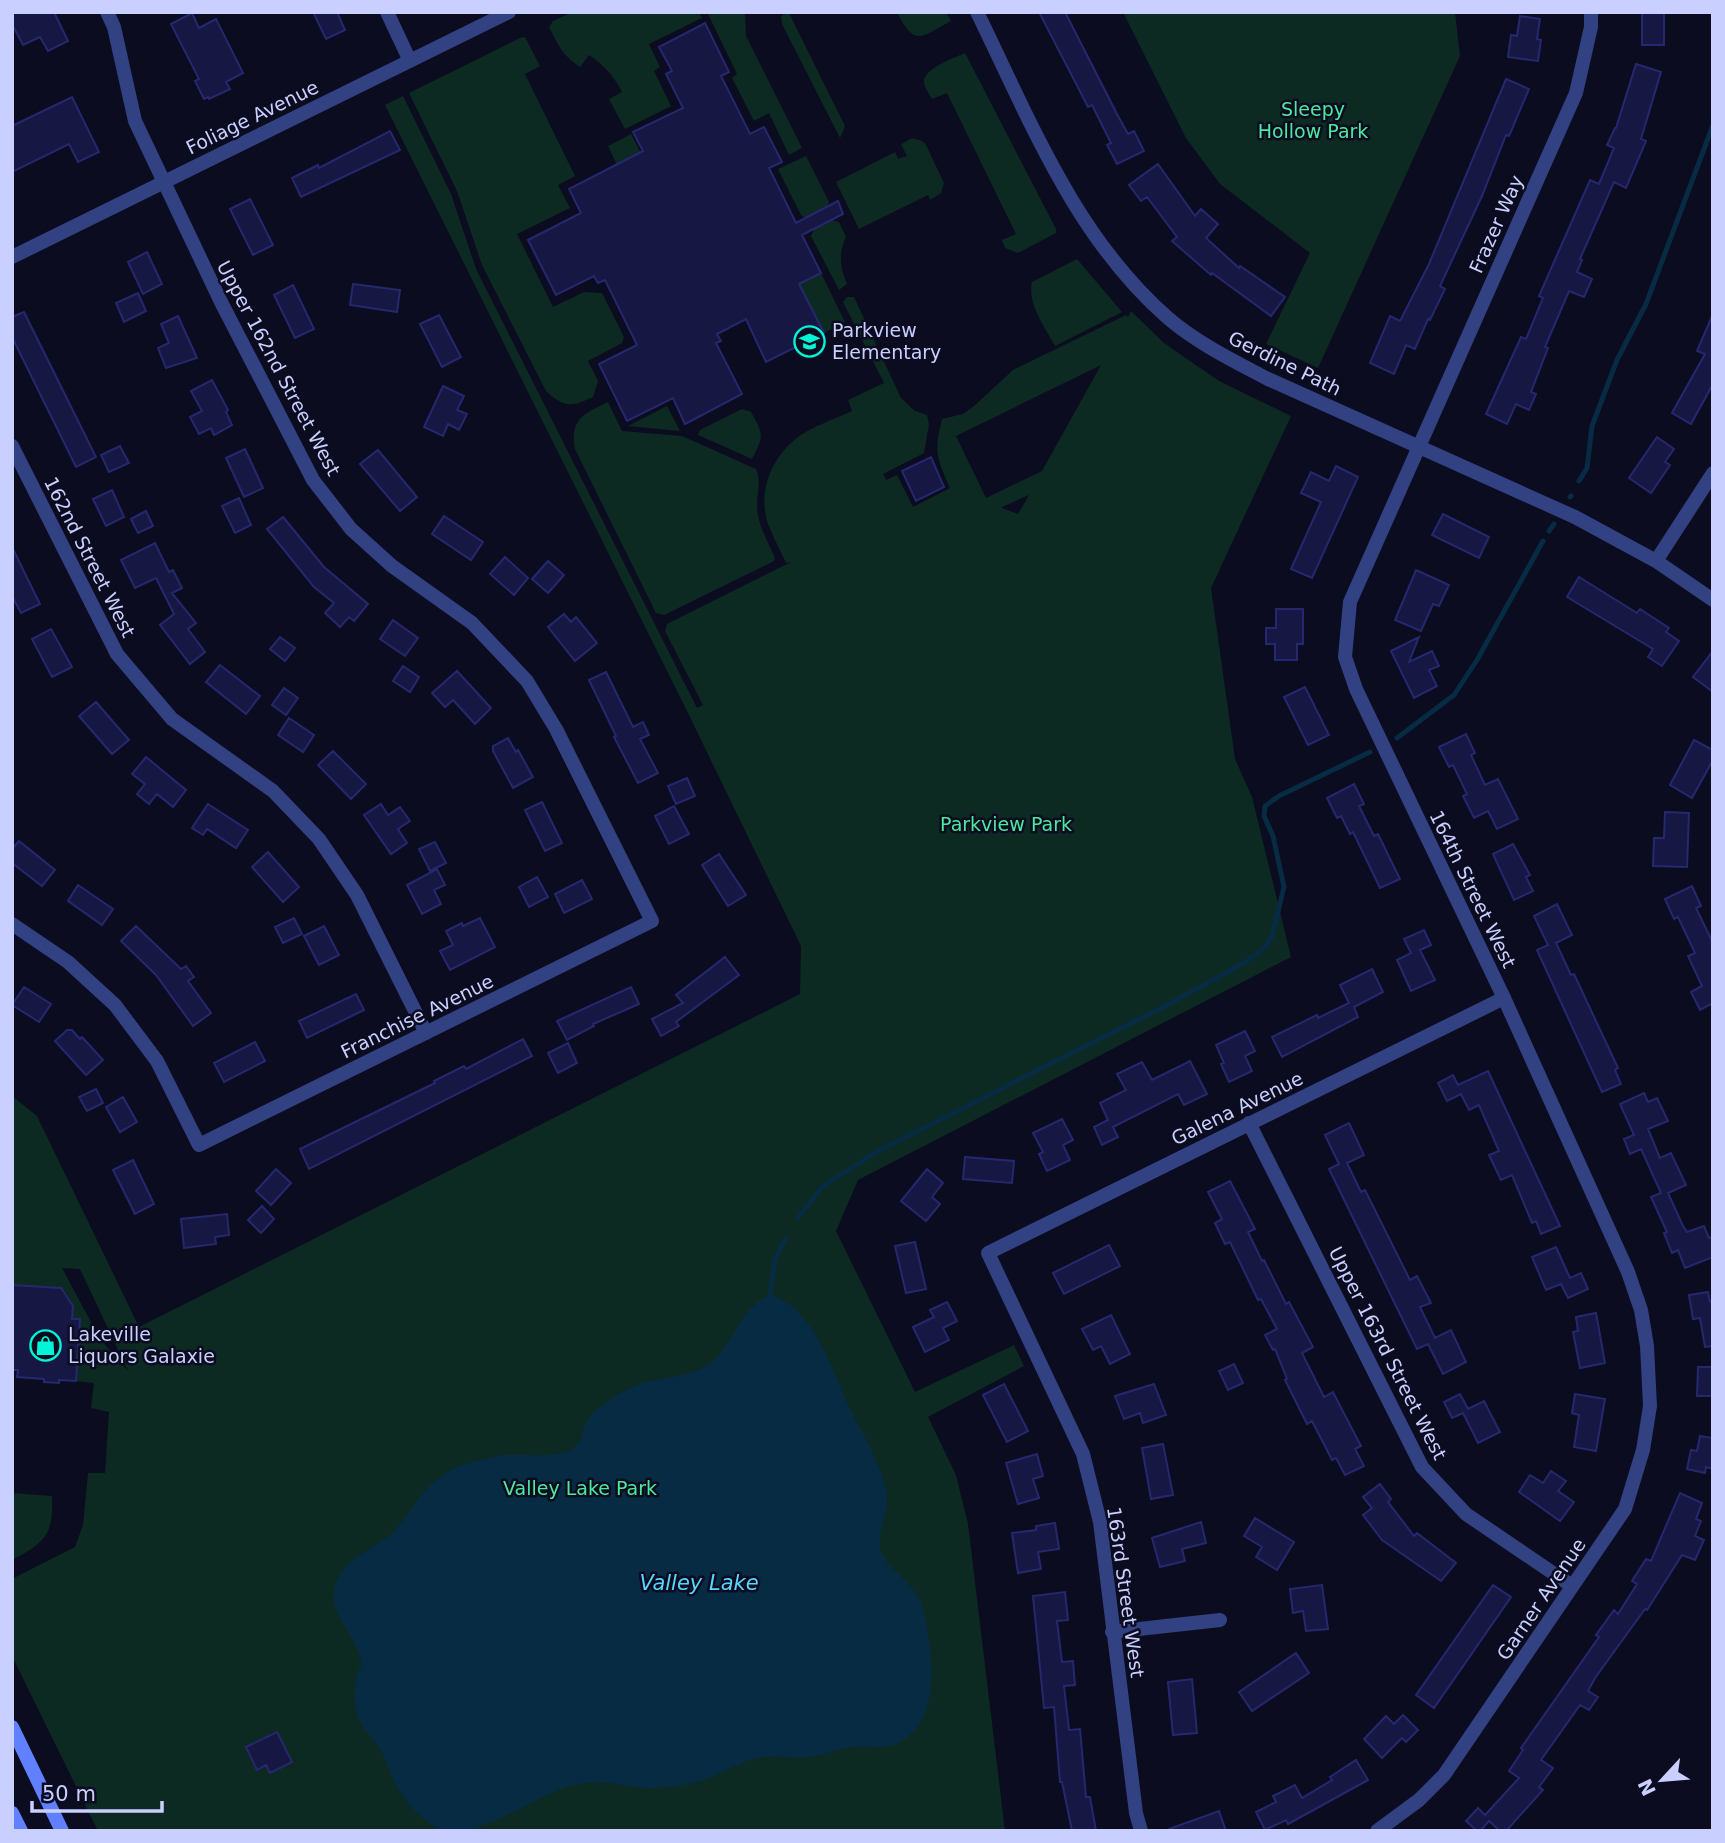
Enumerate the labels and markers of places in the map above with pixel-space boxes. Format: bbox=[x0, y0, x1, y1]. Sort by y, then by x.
place label: Parkview Elementary bbox=[832, 319, 941, 363]
school or university icon: Parkview Elementary bbox=[792, 324, 826, 358]
place label: Lakeville Liquors Galaxie bbox=[68, 1323, 215, 1367]
shop icon: Lakeville Liquors Galaxie bbox=[28, 1328, 62, 1362]

